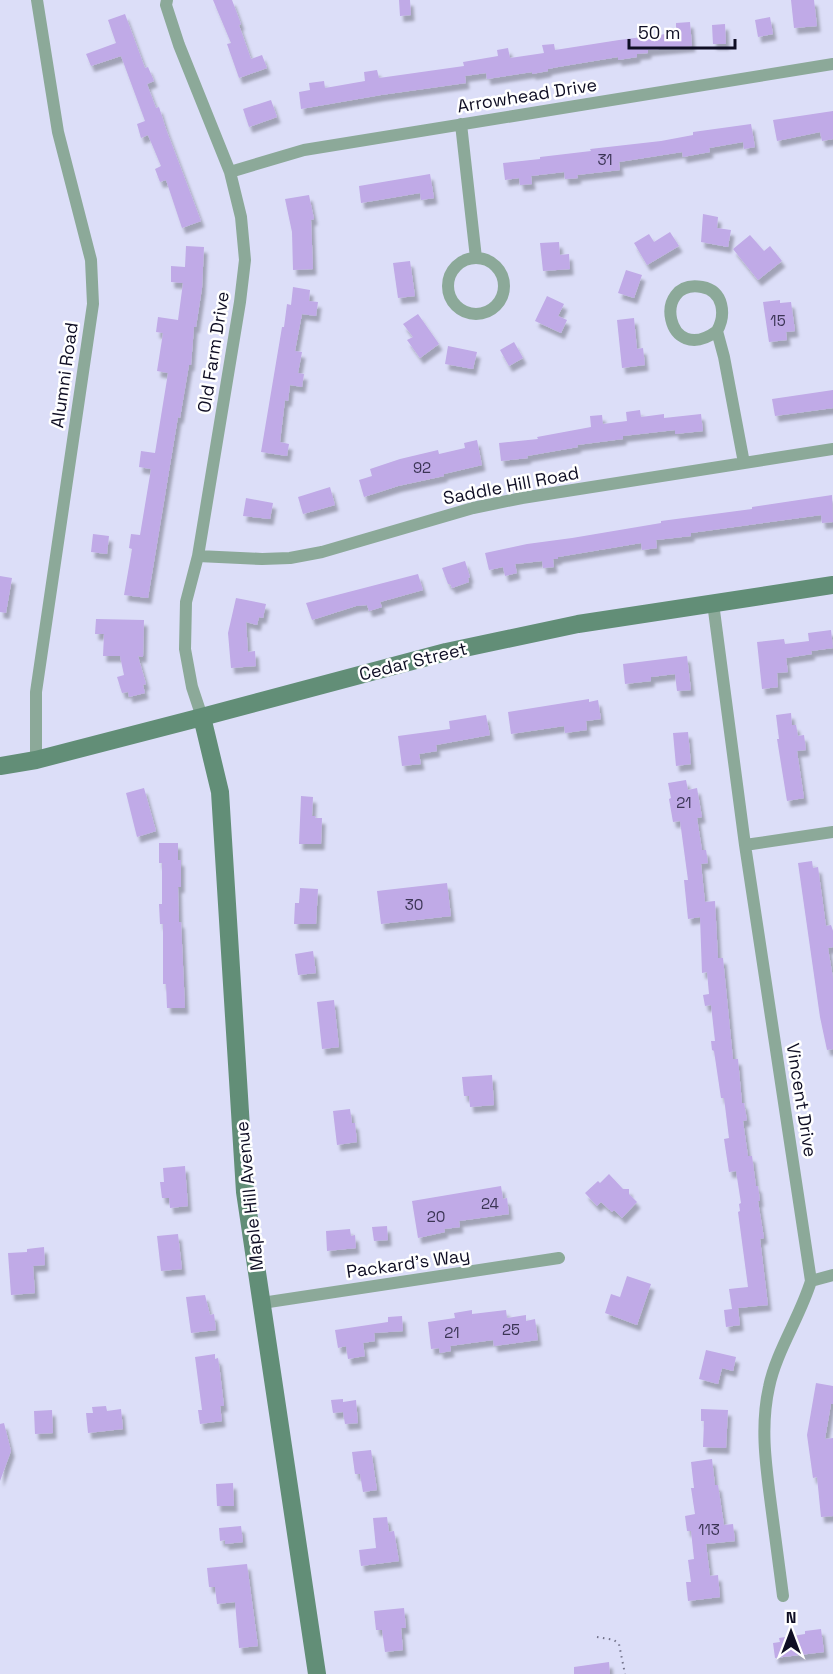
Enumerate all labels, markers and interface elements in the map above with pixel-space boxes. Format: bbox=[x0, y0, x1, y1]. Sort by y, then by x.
scale bar bbox=[629, 12, 736, 50]
text: 50 m bbox=[638, 21, 680, 44]
street label: Arrowhead Drive bbox=[456, 73, 598, 117]
house number: 31 bbox=[597, 150, 613, 169]
street label: Old Farm Drive bbox=[192, 290, 234, 414]
house number: 15 bbox=[770, 311, 786, 330]
street label: Alumni Road bbox=[45, 321, 83, 429]
house number: 92 bbox=[413, 458, 431, 477]
street label: Saddle Hill Road bbox=[441, 461, 581, 509]
street label: Cedar Street bbox=[357, 636, 469, 686]
house number: 21 bbox=[676, 793, 692, 812]
house number: 30 bbox=[405, 895, 423, 914]
street label: Vincent Drive bbox=[782, 1041, 822, 1159]
street label: Maple Hill Avenue bbox=[230, 1120, 268, 1272]
house number: 24 bbox=[481, 1194, 499, 1213]
house number: 20 bbox=[427, 1207, 445, 1226]
street label: Packard's Way bbox=[345, 1243, 471, 1283]
house number: 25 bbox=[502, 1320, 520, 1339]
house number: 21 bbox=[444, 1323, 460, 1342]
house number: 113 bbox=[698, 1520, 720, 1539]
north arrow bbox=[761, 1602, 821, 1662]
text: N bbox=[786, 1607, 796, 1628]

